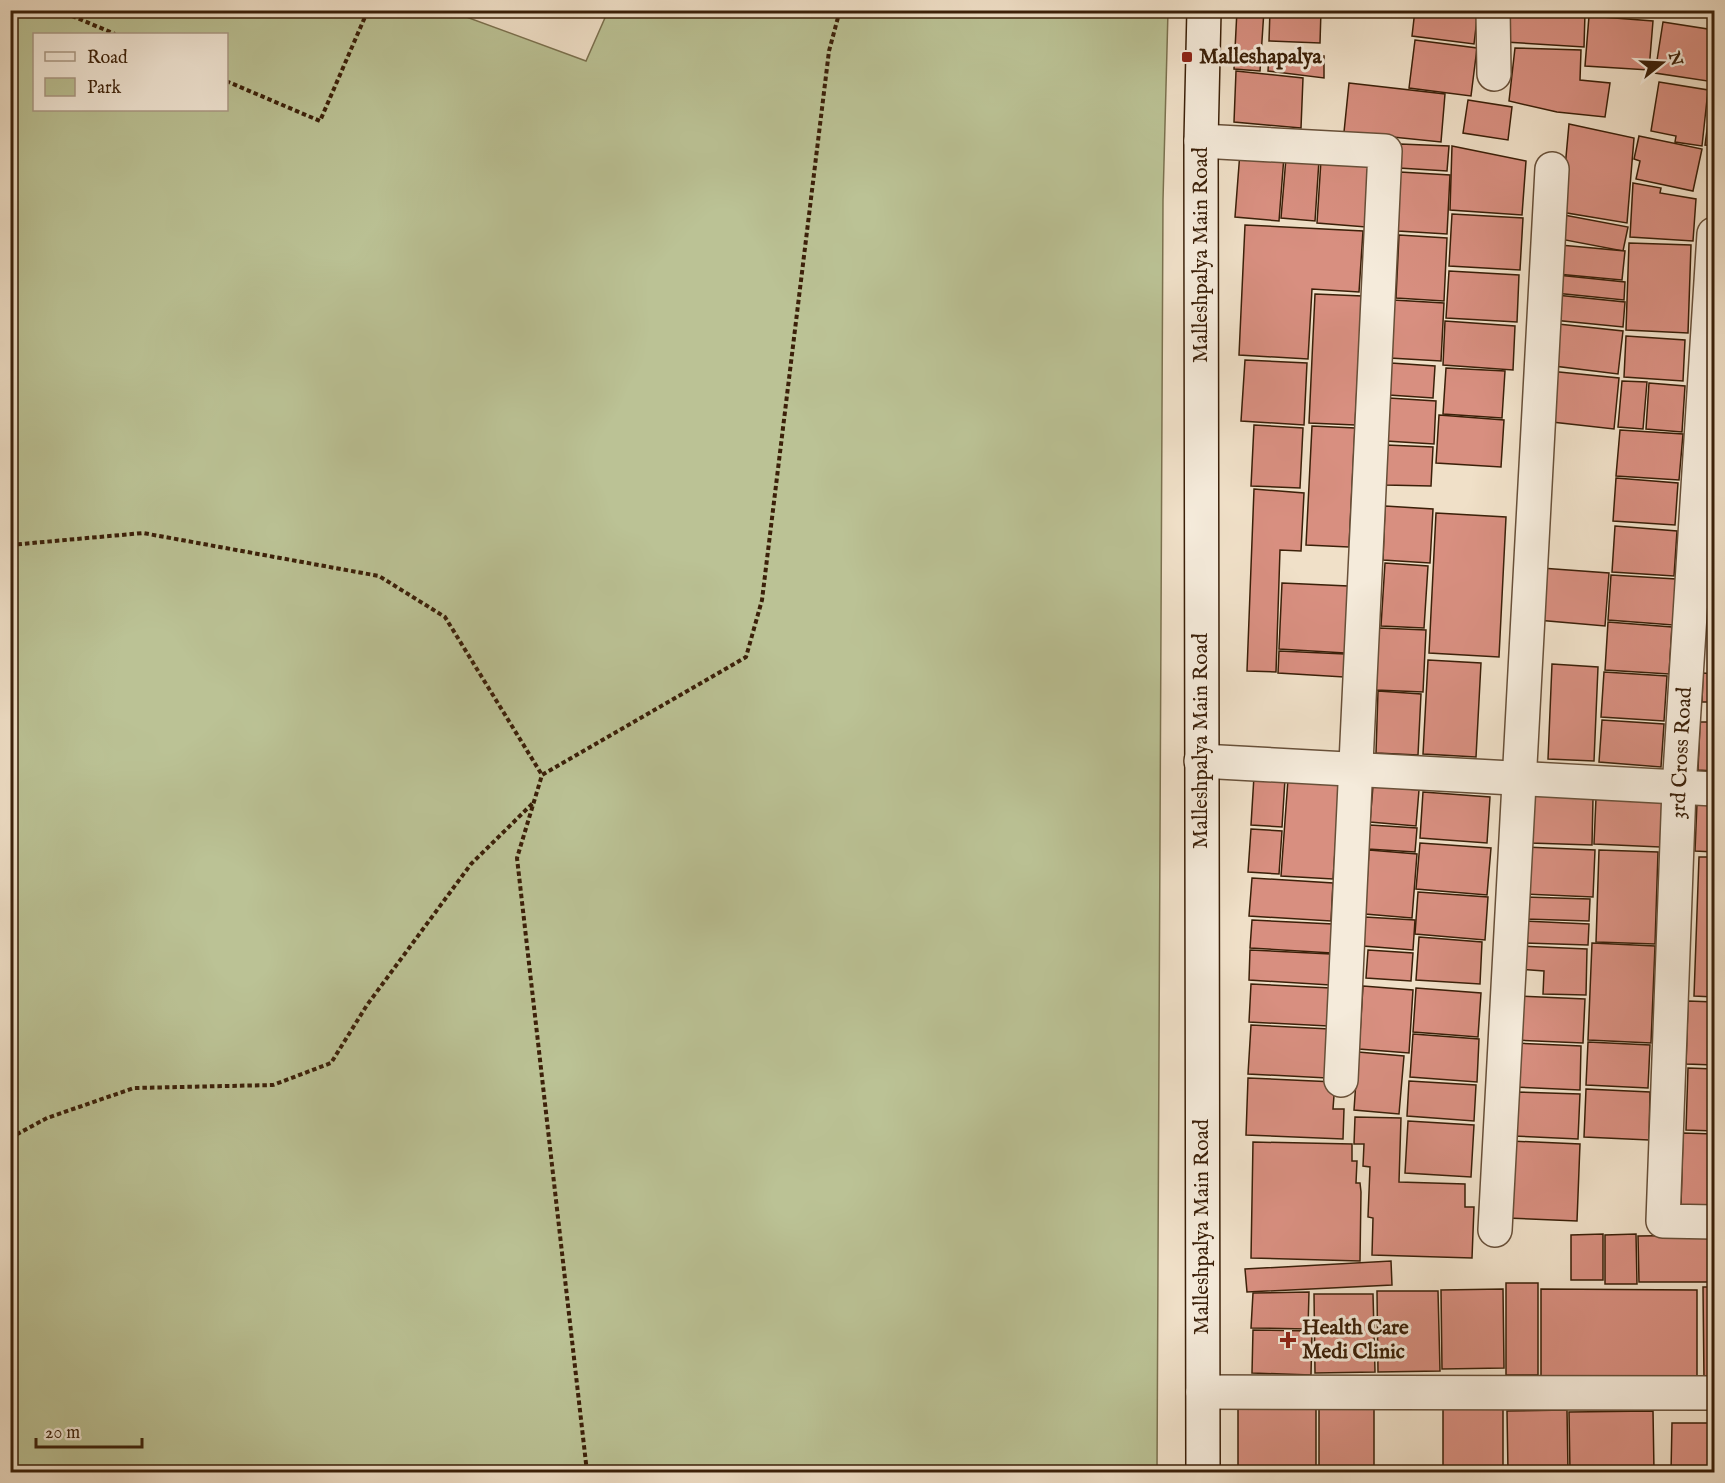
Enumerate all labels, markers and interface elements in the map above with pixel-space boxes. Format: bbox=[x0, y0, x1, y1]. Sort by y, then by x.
legend bbox=[33, 33, 228, 111]
north arrow bbox=[1632, 33, 1692, 93]
place label: Malleshapalya bbox=[1199, 44, 1323, 71]
text: Road bbox=[87, 47, 128, 70]
text: N bbox=[1662, 48, 1686, 69]
marker: Malleshapalya bbox=[1180, 50, 1194, 64]
text: Park bbox=[87, 77, 122, 100]
street label: Malleshpalya Main Road bbox=[1188, 146, 1215, 363]
street label: Malleshpalya Main Road bbox=[1188, 632, 1215, 849]
street label: 3rd Cross Road bbox=[1665, 686, 1699, 820]
street label: Malleshpalya Main Road bbox=[1189, 1118, 1216, 1335]
place label: Health Care Medi Clinic bbox=[1302, 1315, 1409, 1366]
marker: Health Care Medi Clinic bbox=[1279, 1331, 1297, 1349]
scale bar bbox=[36, 1411, 142, 1449]
text: 20 m bbox=[45, 1422, 80, 1445]

